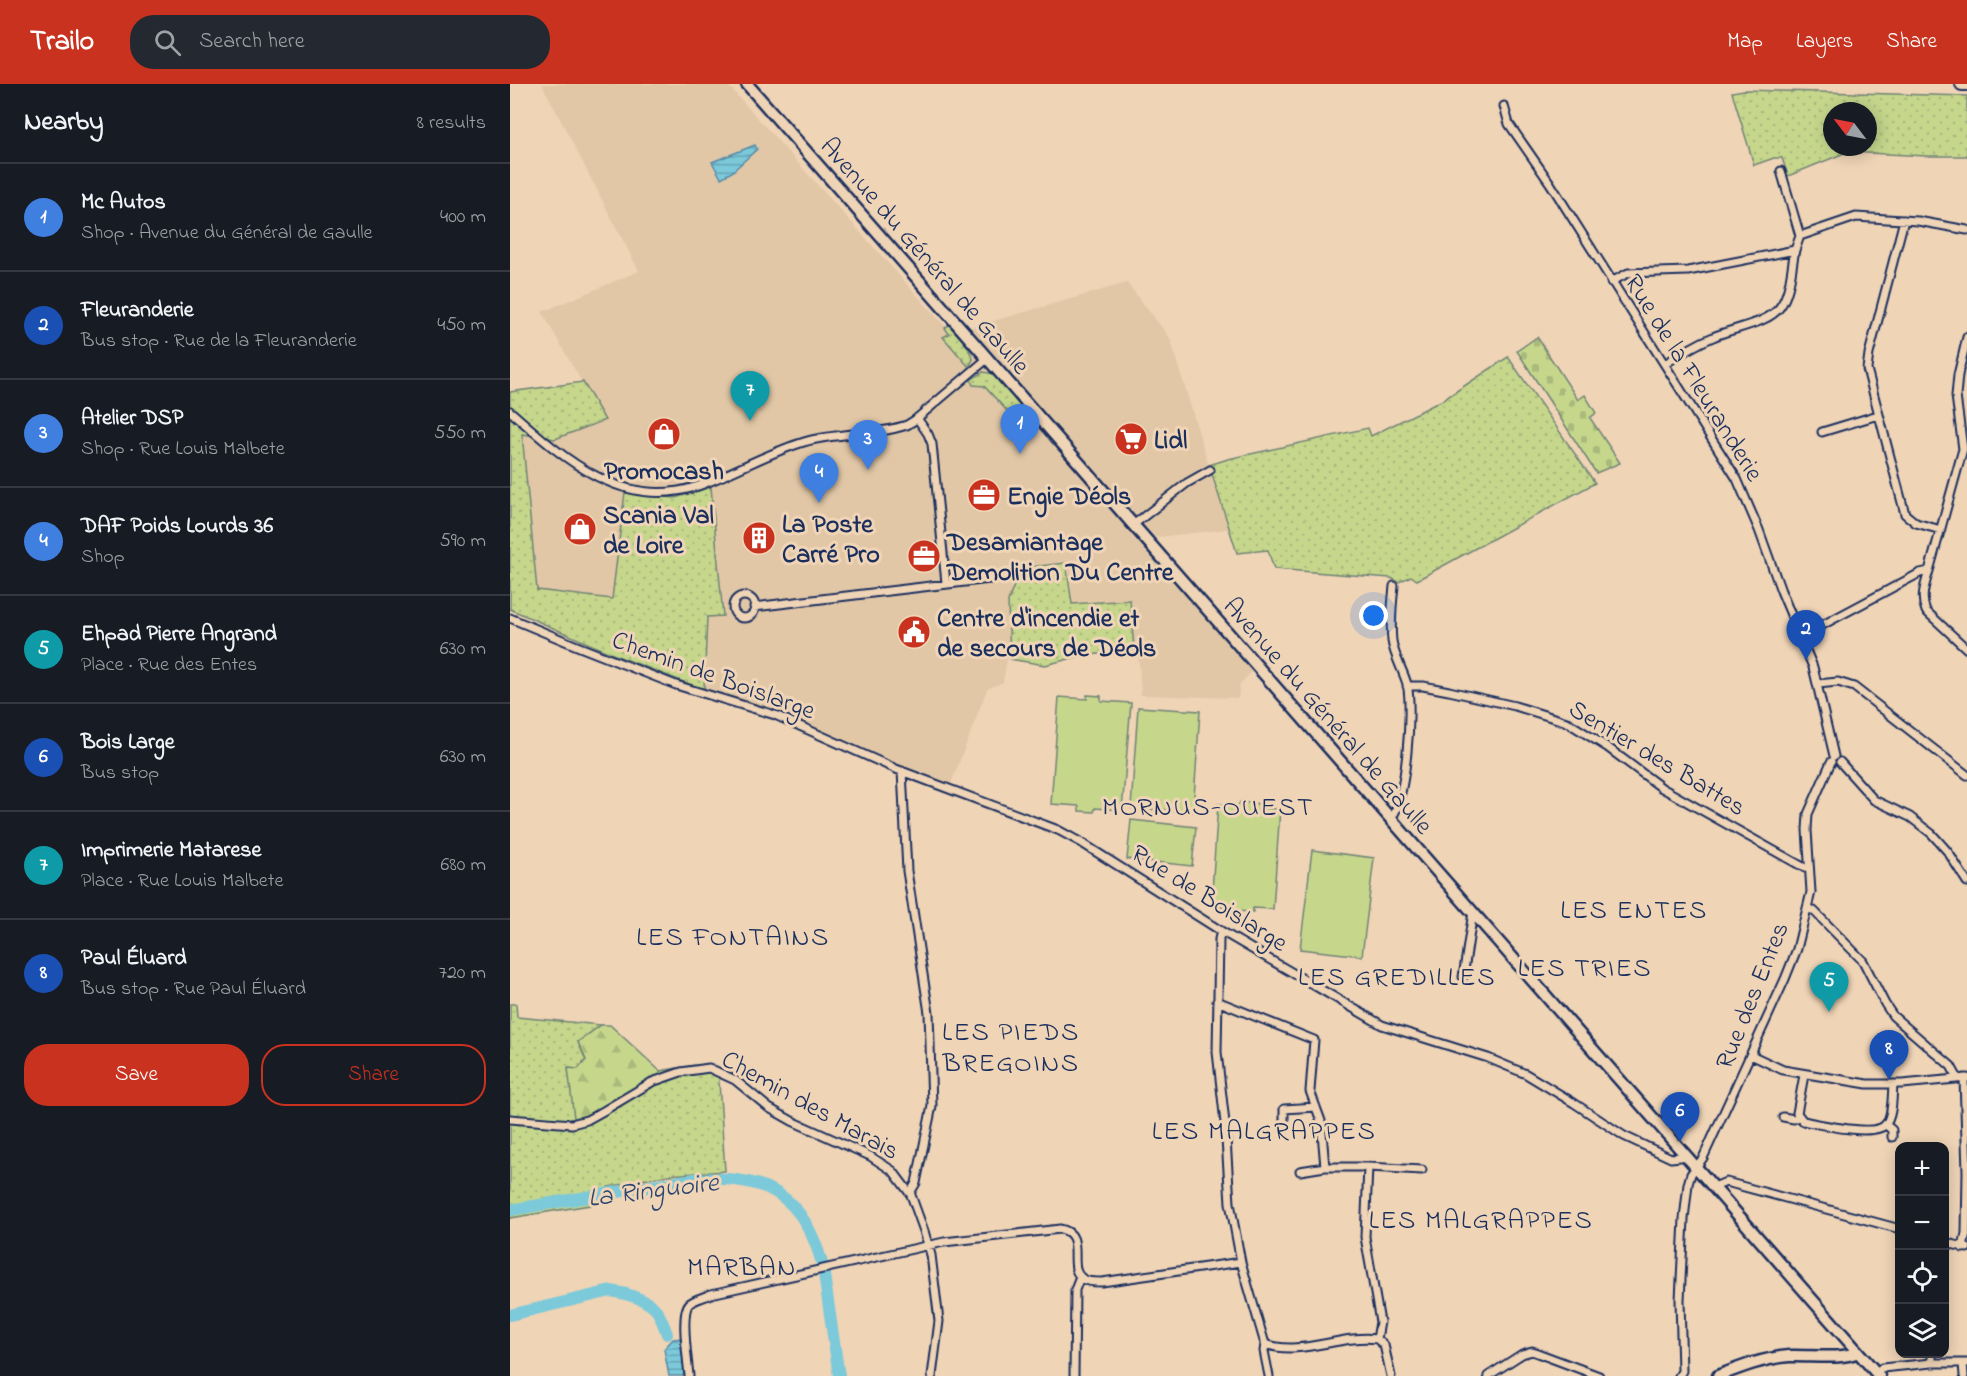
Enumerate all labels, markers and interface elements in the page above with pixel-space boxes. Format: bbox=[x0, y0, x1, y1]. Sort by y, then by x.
search box bbox=[130, 15, 550, 69]
text: Trailo bbox=[30, 22, 94, 63]
icon: search bbox=[151, 26, 184, 59]
text: Search here bbox=[199, 26, 305, 58]
text: Map bbox=[1727, 27, 1763, 57]
text: Layers bbox=[1796, 27, 1853, 57]
text: Share bbox=[1886, 27, 1937, 57]
north arrow bbox=[1823, 102, 1877, 156]
text: Nearby bbox=[24, 104, 103, 142]
text: 8 results bbox=[417, 109, 486, 138]
street label: Avenue du Général de Gaulle bbox=[810, 130, 1038, 384]
text: Mc Autos bbox=[81, 187, 166, 219]
text: 1 bbox=[40, 203, 47, 232]
text: 400 m bbox=[440, 203, 486, 232]
text: Shop · Avenue du Général de Gaulle bbox=[81, 219, 373, 248]
street label: Rue de la Fleuranderie bbox=[1613, 268, 1772, 490]
text: Fleuranderie bbox=[81, 295, 194, 327]
text: 2 bbox=[39, 311, 48, 340]
text: 450 m bbox=[437, 311, 486, 340]
text: Bus stop · Rue de la Fleuranderie bbox=[81, 327, 357, 356]
pin: 7 bbox=[730, 372, 770, 421]
text: Atelier DSP bbox=[81, 403, 183, 435]
pin: 1 bbox=[1000, 404, 1040, 454]
shop icon: Promocash bbox=[646, 416, 682, 452]
text: 3 bbox=[39, 419, 48, 448]
text: 550 m bbox=[434, 419, 486, 448]
pin: 3 bbox=[848, 420, 888, 470]
supermarket icon: Lidl bbox=[1113, 421, 1149, 457]
place label: Lidl bbox=[1154, 423, 1187, 461]
text: Shop · Rue Louis Malbete bbox=[81, 435, 285, 464]
place label: Promocash bbox=[604, 454, 724, 492]
pin: 4 bbox=[800, 454, 838, 503]
office icon: Engie Déols bbox=[966, 477, 1002, 513]
place label: Engie Déols bbox=[1007, 479, 1131, 518]
place label: Scania Val de Loire bbox=[603, 498, 714, 566]
place label: La Poste Carré Pro bbox=[782, 507, 880, 575]
text: DAF Poids Lourds 36 bbox=[81, 511, 273, 543]
shop icon: Scania Val de Loire bbox=[562, 511, 598, 547]
building icon: La Poste Carré Pro bbox=[741, 520, 777, 556]
place label: Desamiantage Demolition Du Centre bbox=[946, 525, 1175, 593]
text: 4 bbox=[39, 527, 48, 556]
text: 590 m bbox=[439, 527, 486, 556]
office icon: Desamiantage Demolition Du Centre bbox=[906, 538, 942, 574]
text: Shop bbox=[81, 543, 125, 572]
street label: Avenue du Général de Gaulle bbox=[1213, 590, 1441, 844]
place label: Centre d'incendie et de secours de Déols bbox=[937, 601, 1156, 669]
your location bbox=[1359, 601, 1388, 630]
pin: 2 bbox=[1786, 610, 1826, 660]
public building icon: Centre d'incendie et de secours de Déols bbox=[896, 614, 932, 650]
text: Ehpad Pierre Angrand bbox=[81, 619, 277, 651]
street label: Chemin de Boislarge bbox=[606, 622, 820, 731]
text: 5 bbox=[38, 635, 49, 664]
text: 630 m bbox=[440, 635, 486, 664]
text: Place · Rue des Entes bbox=[81, 651, 257, 680]
street label: Sentier des Battes bbox=[1561, 692, 1752, 828]
text: Bois Large bbox=[81, 727, 175, 759]
text: 6 bbox=[39, 743, 48, 772]
text: 630 m bbox=[440, 743, 486, 772]
text: Bus stop bbox=[81, 759, 159, 788]
district label: MORNUS-OUEST bbox=[1102, 789, 1314, 828]
text: Imprimerie Matarese bbox=[81, 835, 261, 867]
street label: Rue de Boislarge bbox=[1123, 836, 1295, 963]
text: 7 bbox=[39, 851, 48, 880]
text: 680 m bbox=[441, 851, 486, 880]
text: Place · Rue Louis Malbete bbox=[81, 867, 284, 896]
district label: LES ENTES bbox=[1560, 892, 1708, 931]
street label: Rue des Entes bbox=[1707, 917, 1801, 1075]
district label: LES FONTAINS bbox=[636, 919, 830, 958]
text: Paul Éluard bbox=[81, 943, 187, 975]
district label: LES TRIES bbox=[1518, 950, 1652, 989]
text: 8 bbox=[40, 959, 47, 988]
text: 720 m bbox=[439, 959, 486, 988]
district label: LES GREDILLES bbox=[1298, 959, 1496, 998]
pin: 5 bbox=[1810, 962, 1848, 1012]
text: Bus stop · Rue Paul Éluard bbox=[81, 975, 306, 1004]
district label: LES PIEDS BREGOINS bbox=[941, 1014, 1080, 1084]
pin: 8 bbox=[1870, 1030, 1908, 1080]
street label: Chemin des Marais bbox=[714, 1042, 905, 1171]
button: Save bbox=[24, 1044, 249, 1106]
button: Share bbox=[261, 1044, 486, 1106]
pin: 6 bbox=[1660, 1092, 1700, 1142]
district label: LES MALGRAPPES bbox=[1152, 1113, 1376, 1152]
map controls bbox=[1895, 1142, 1949, 1358]
button: + bbox=[1895, 1142, 1949, 1196]
water label: La Ringuoire bbox=[586, 1164, 723, 1220]
button: − bbox=[1895, 1196, 1949, 1250]
district label: LES MALGRAPPES bbox=[1369, 1202, 1593, 1241]
district label: MARBAN bbox=[687, 1249, 797, 1288]
button: locate bbox=[1895, 1250, 1949, 1304]
button: layers bbox=[1895, 1304, 1949, 1358]

